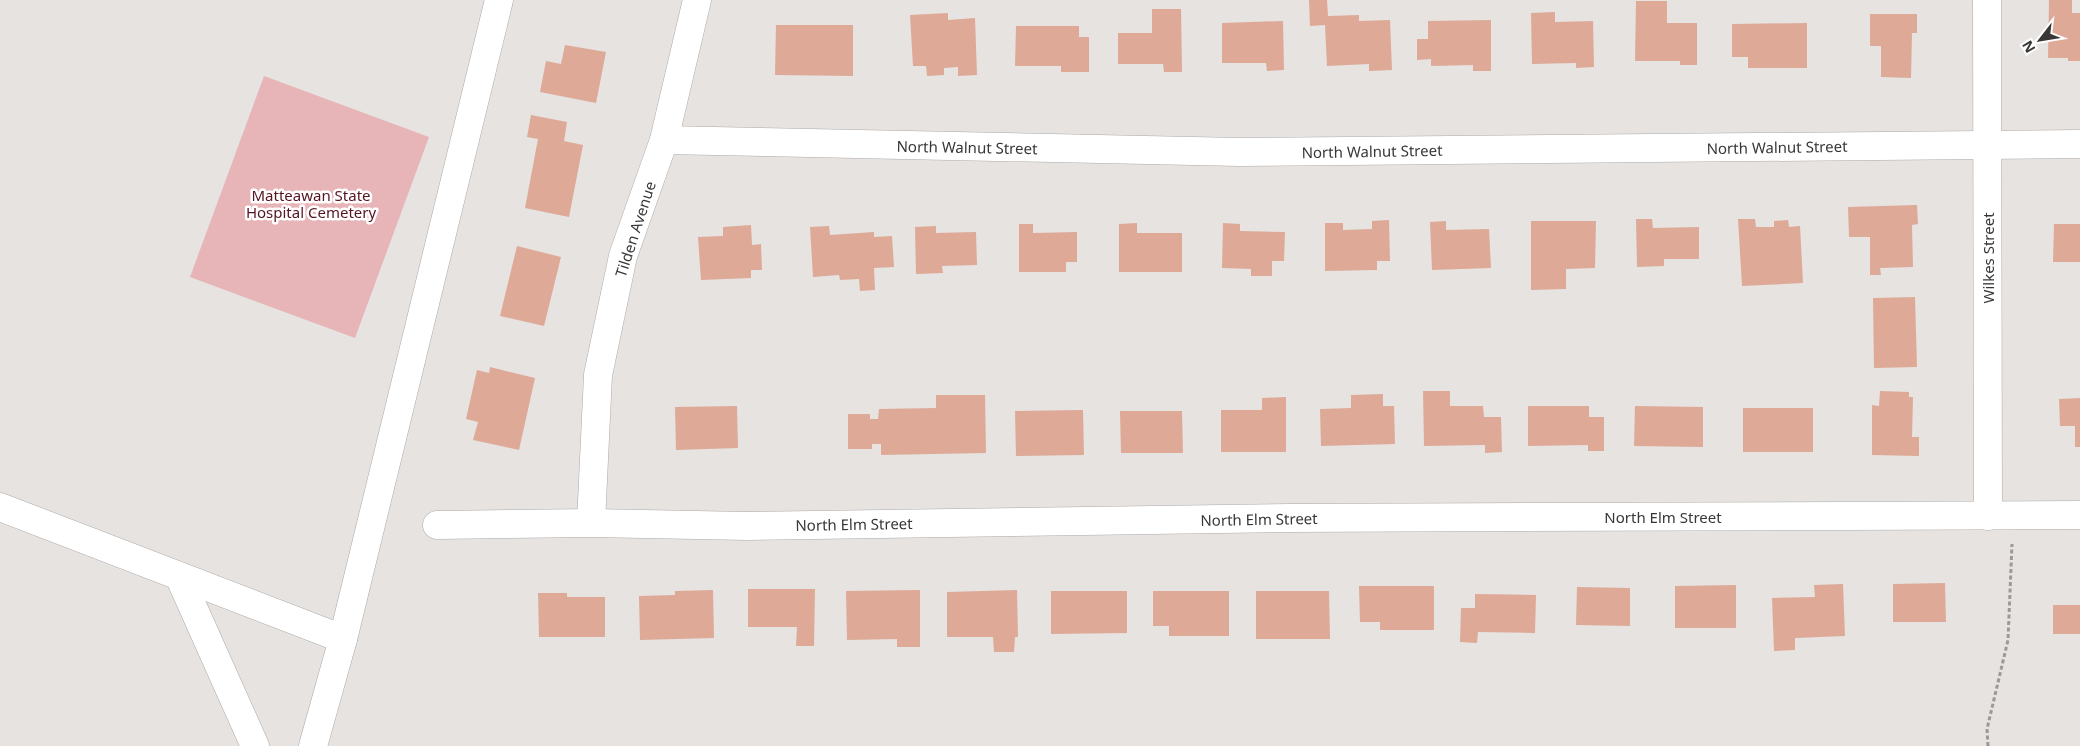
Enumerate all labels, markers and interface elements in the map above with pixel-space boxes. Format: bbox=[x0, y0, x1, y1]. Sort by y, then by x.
north arrow bbox=[2015, 15, 2065, 65]
text: N bbox=[2017, 37, 2040, 57]
street label: North Walnut Street bbox=[896, 136, 1038, 158]
street label: North Walnut Street bbox=[1706, 136, 1848, 158]
street label: North Walnut Street bbox=[1301, 140, 1443, 162]
street label: Tilden Avenue bbox=[610, 179, 660, 279]
park label: Matteawan State Hospital Cemetery bbox=[246, 185, 376, 222]
street label: Wilkes Street bbox=[1978, 212, 1998, 304]
street label: North Elm Street bbox=[1604, 507, 1722, 527]
street label: North Elm Street bbox=[1200, 508, 1318, 530]
street label: North Elm Street bbox=[795, 513, 913, 535]

